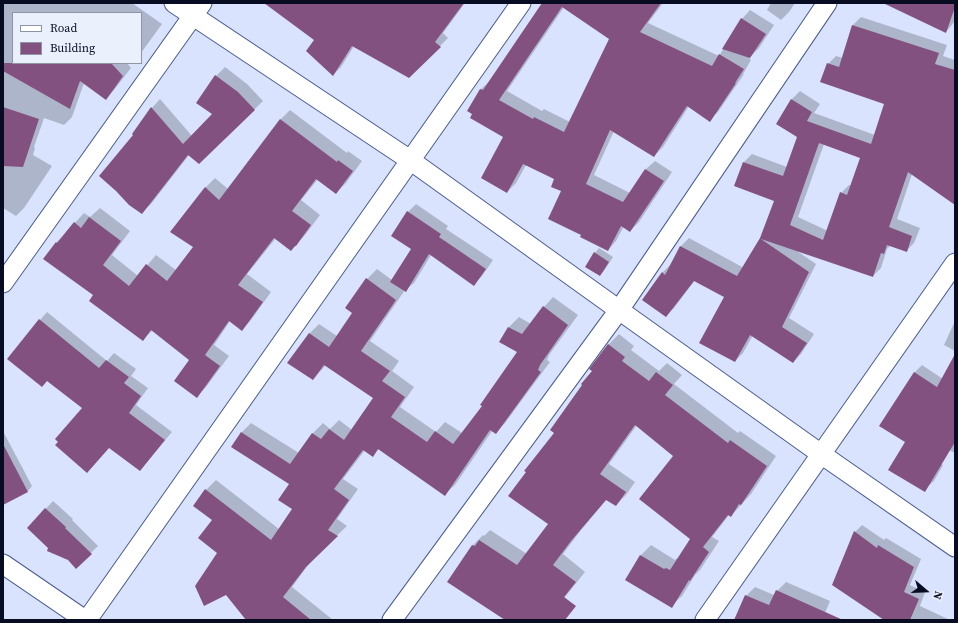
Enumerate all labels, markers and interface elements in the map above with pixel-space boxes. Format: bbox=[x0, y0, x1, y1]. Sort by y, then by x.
legend bbox=[12, 12, 142, 64]
text: Road bbox=[50, 20, 77, 36]
text: Building bbox=[50, 40, 95, 56]
north arrow bbox=[906, 571, 946, 611]
text: N bbox=[929, 589, 946, 601]

